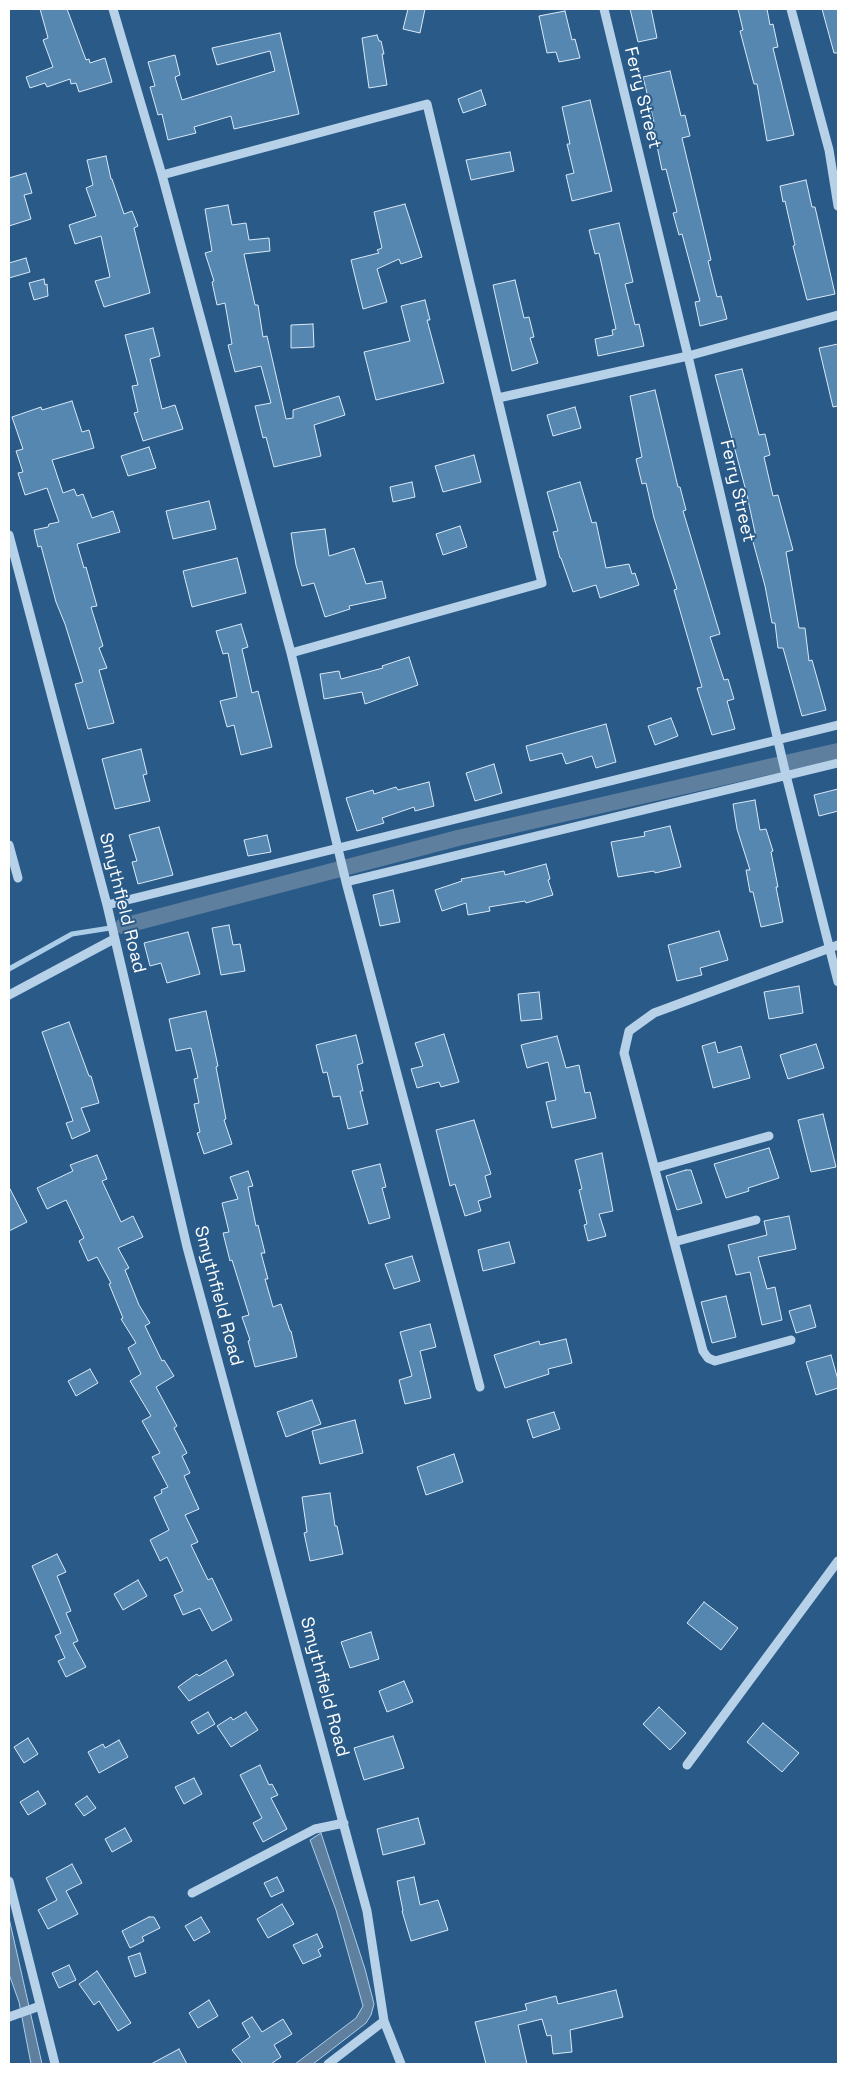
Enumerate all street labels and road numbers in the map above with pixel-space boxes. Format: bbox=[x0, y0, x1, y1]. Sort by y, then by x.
street label: Ferry Street bbox=[619, 45, 665, 151]
street label: Ferry Street bbox=[715, 438, 759, 544]
street label: Smythfield Road bbox=[94, 831, 150, 975]
street label: Smythfield Road bbox=[189, 1224, 247, 1368]
street label: Smythfield Road bbox=[295, 1615, 353, 1759]

